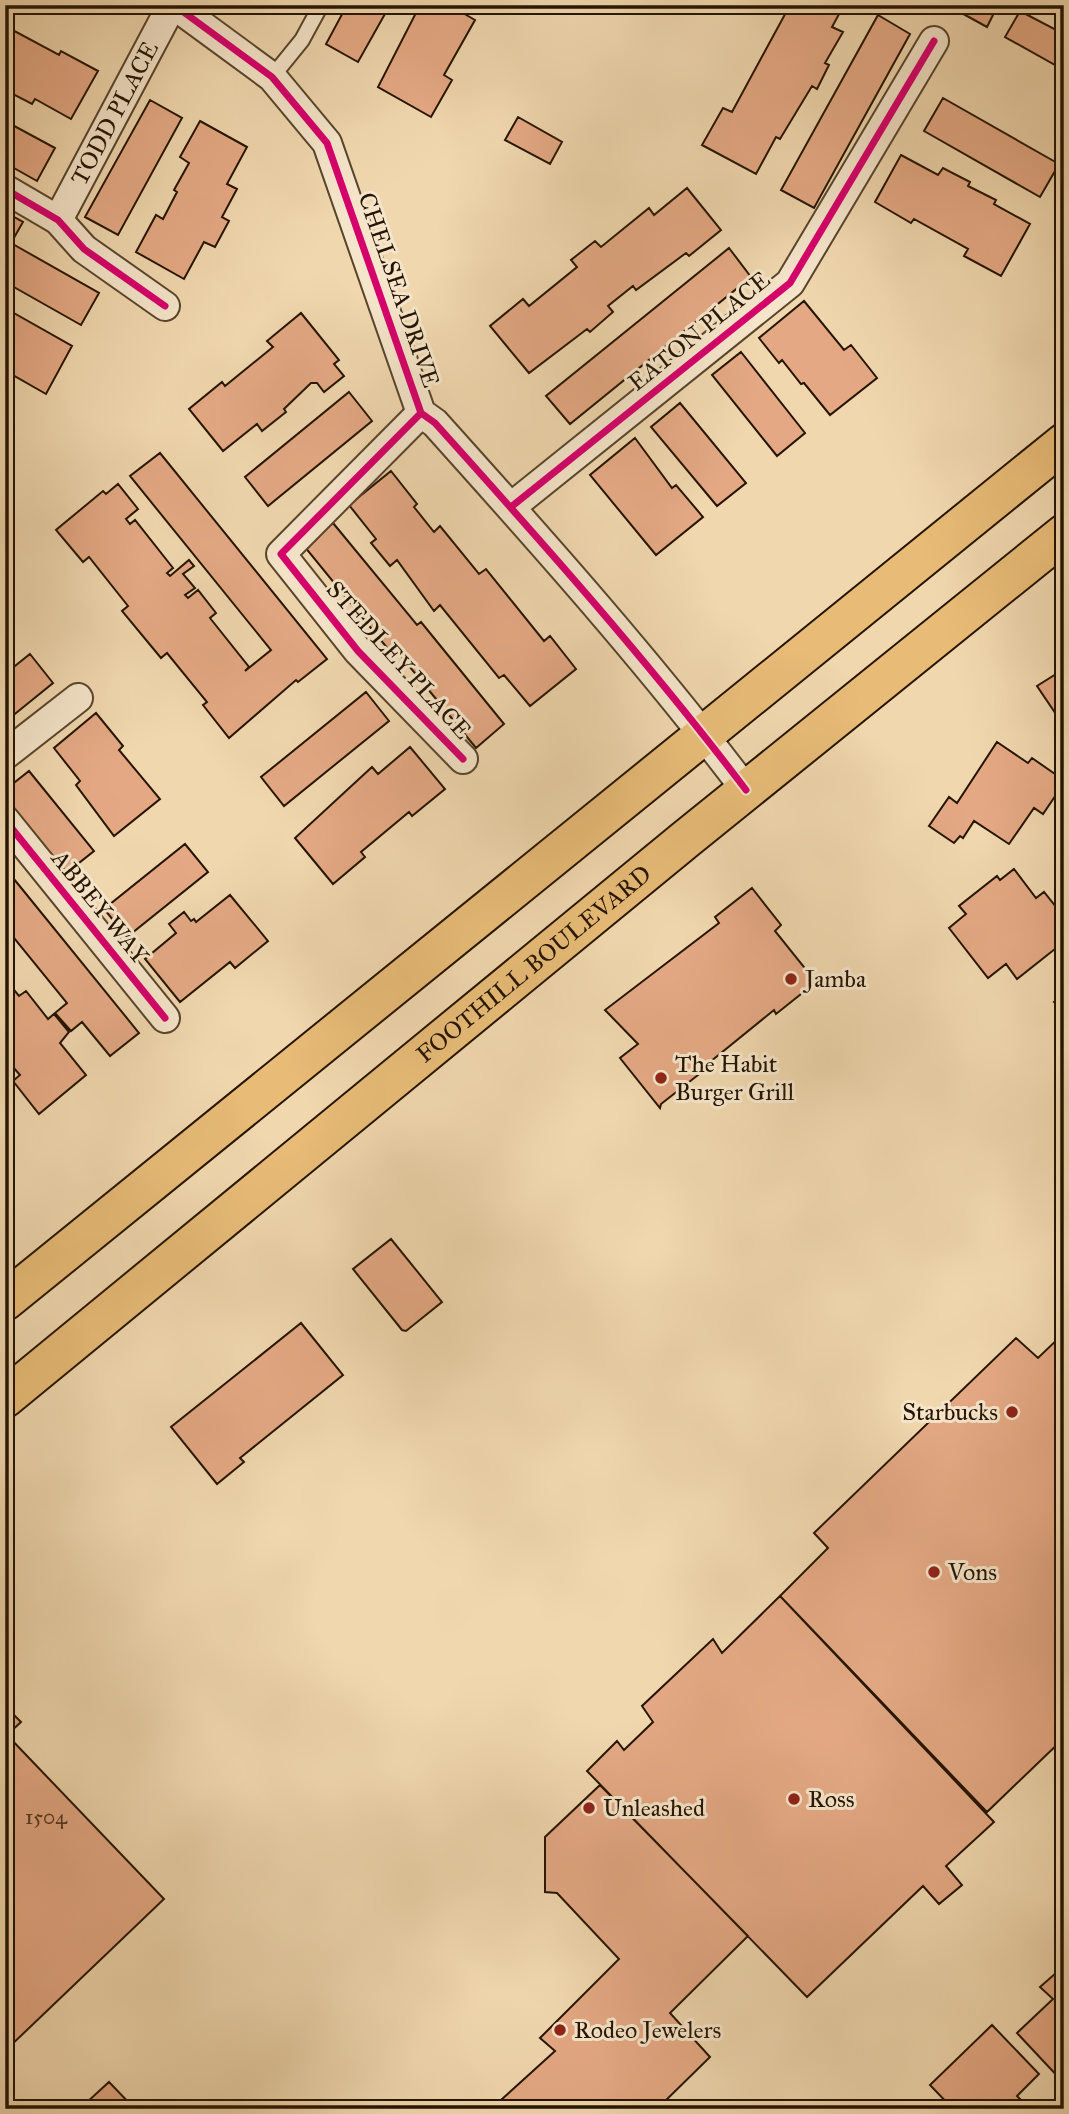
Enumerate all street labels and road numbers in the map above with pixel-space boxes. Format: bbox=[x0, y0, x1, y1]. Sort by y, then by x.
street label: TODD PLACE bbox=[64, 36, 165, 190]
street label: CHELSEA DRIVE bbox=[352, 189, 446, 391]
street label: EATON PLACE bbox=[622, 265, 776, 397]
street label: STEDLEY PLACE bbox=[320, 575, 478, 745]
street label: ABBEY WAY bbox=[44, 843, 155, 970]
street label: FOOTHILL BOULEVARD bbox=[410, 859, 657, 1069]

